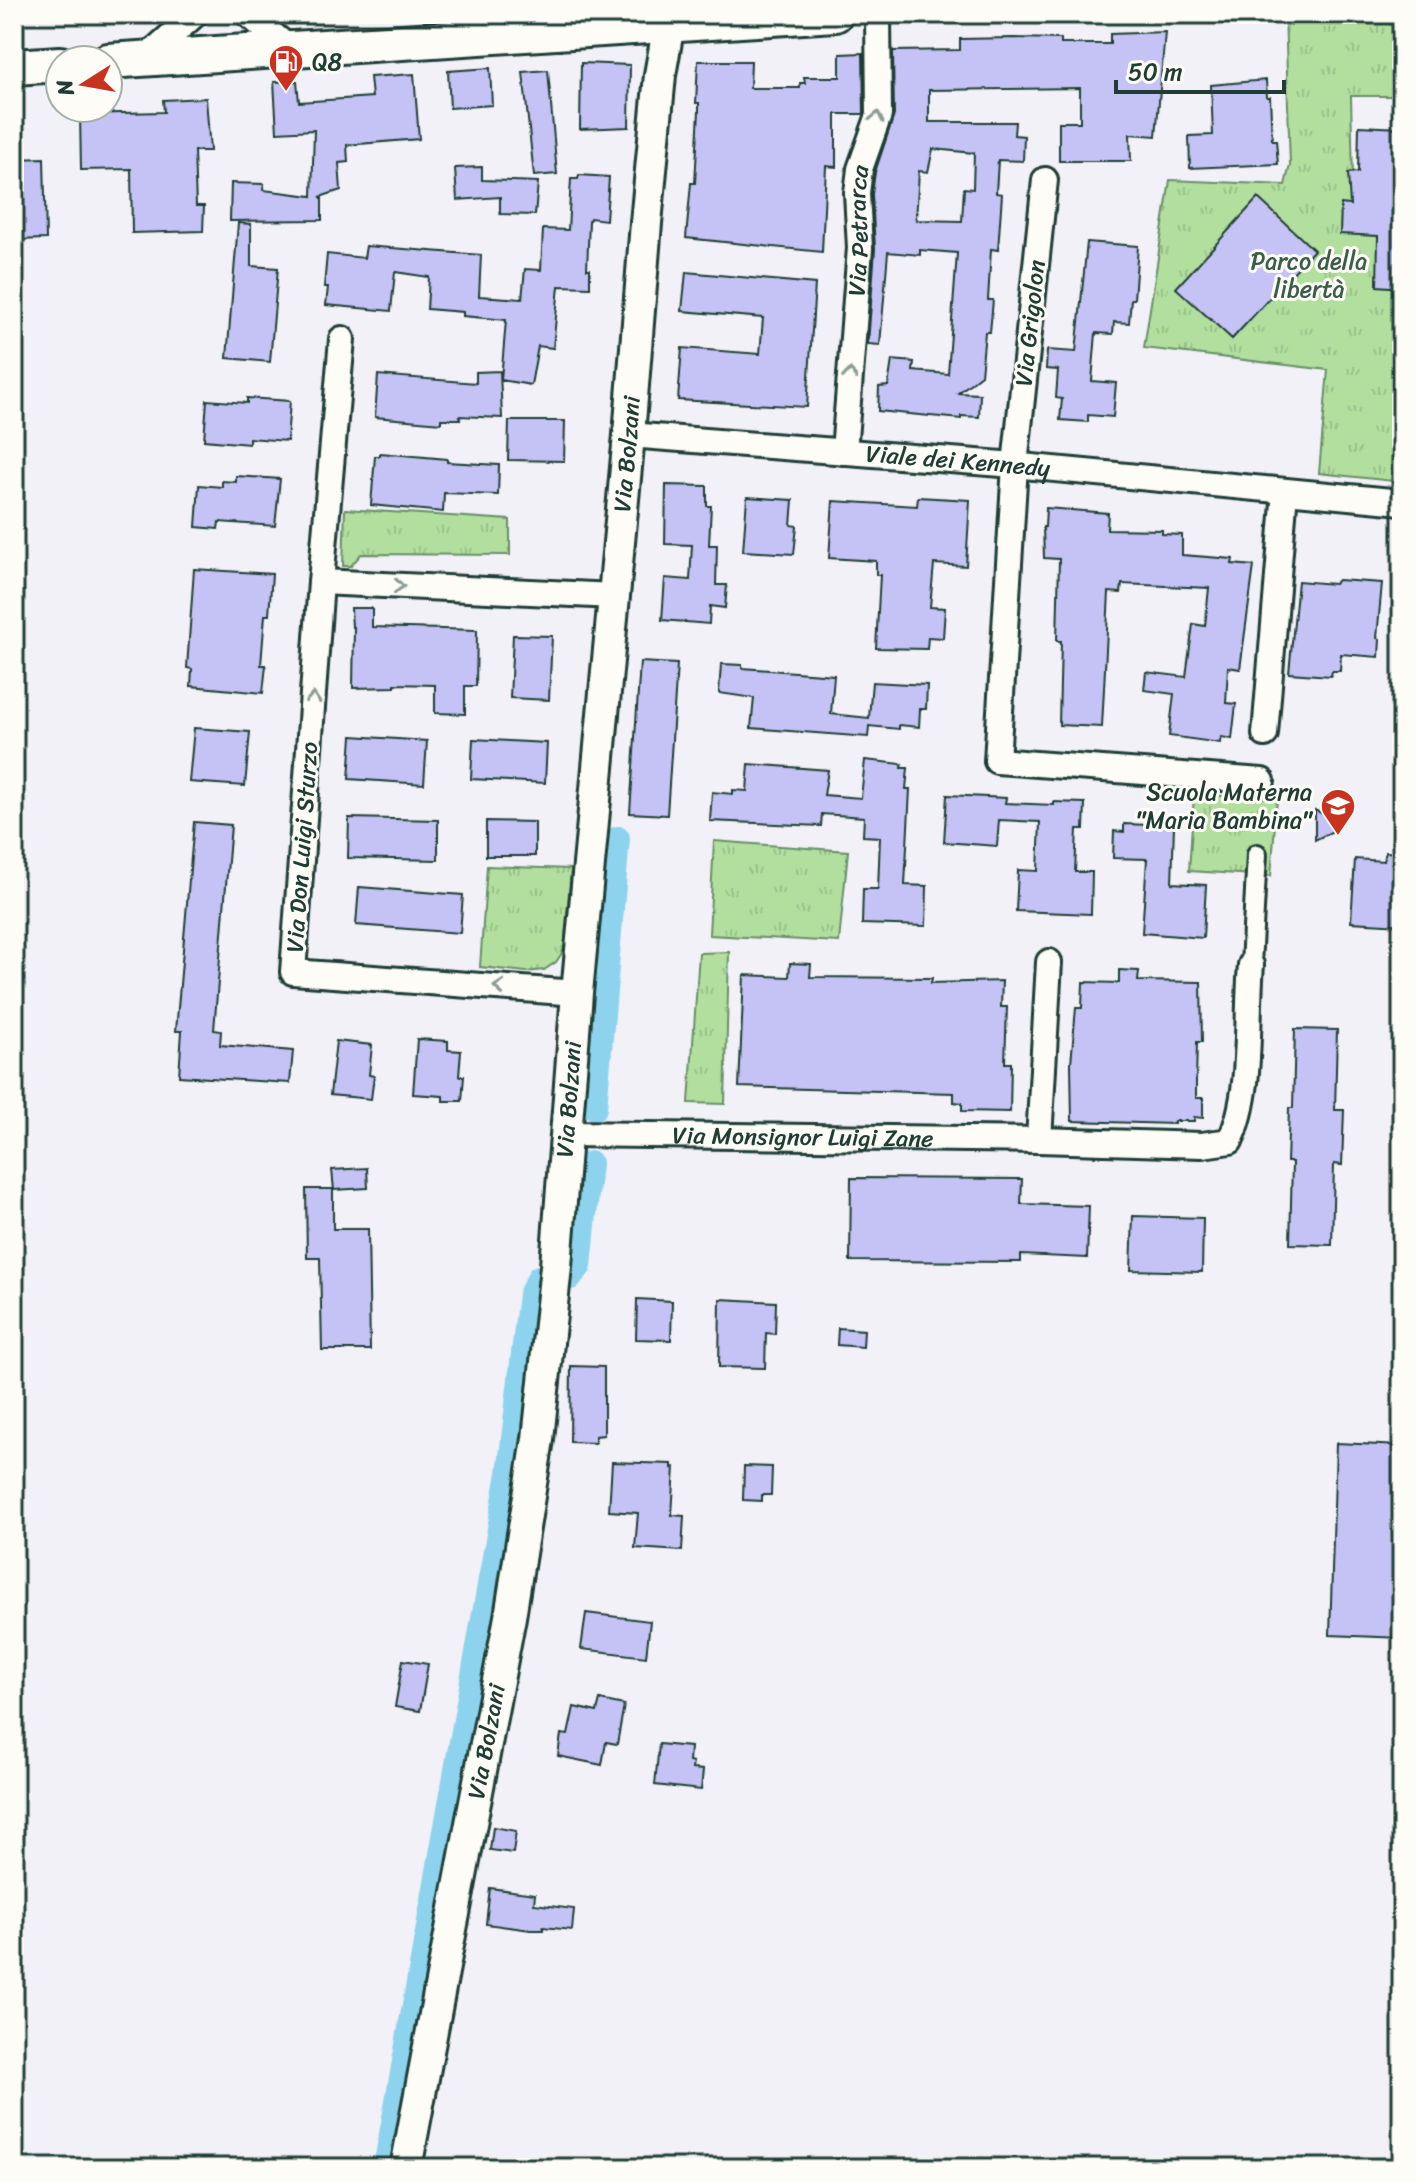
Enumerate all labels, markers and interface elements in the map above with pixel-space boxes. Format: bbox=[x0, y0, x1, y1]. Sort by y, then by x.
place label: Q8 bbox=[312, 41, 342, 83]
fuel station icon: Q8 bbox=[267, 43, 305, 93]
north arrow bbox=[44, 44, 124, 124]
scale bar bbox=[1116, 44, 1284, 94]
text: 50 m bbox=[1128, 51, 1183, 93]
text: N bbox=[44, 76, 86, 100]
one-way arrow bbox=[868, 111, 885, 125]
street label: Via Petrarca bbox=[835, 162, 881, 298]
park label: Parco della libertà bbox=[1251, 240, 1367, 310]
street label: Via Grigolon bbox=[1002, 258, 1058, 388]
one-way arrow bbox=[841, 367, 858, 380]
street label: Via Bolzani bbox=[601, 393, 653, 514]
street label: Viale dei Kennedy bbox=[864, 432, 1053, 490]
one-way arrow bbox=[393, 577, 406, 594]
one-way arrow bbox=[304, 692, 321, 705]
street label: Via Don Luigi Sturzo bbox=[274, 740, 330, 954]
place label: Scuola Materna "Maria Bambina" bbox=[1136, 771, 1314, 841]
school or university icon: Scuola Materna "Maria Bambina" bbox=[1319, 787, 1357, 837]
one-way arrow bbox=[492, 979, 505, 996]
street label: Via Bolzani bbox=[543, 1038, 594, 1159]
street label: Via Monsignor Luigi Zane bbox=[672, 1114, 934, 1160]
street label: Via Bolzani bbox=[455, 1679, 518, 1803]

